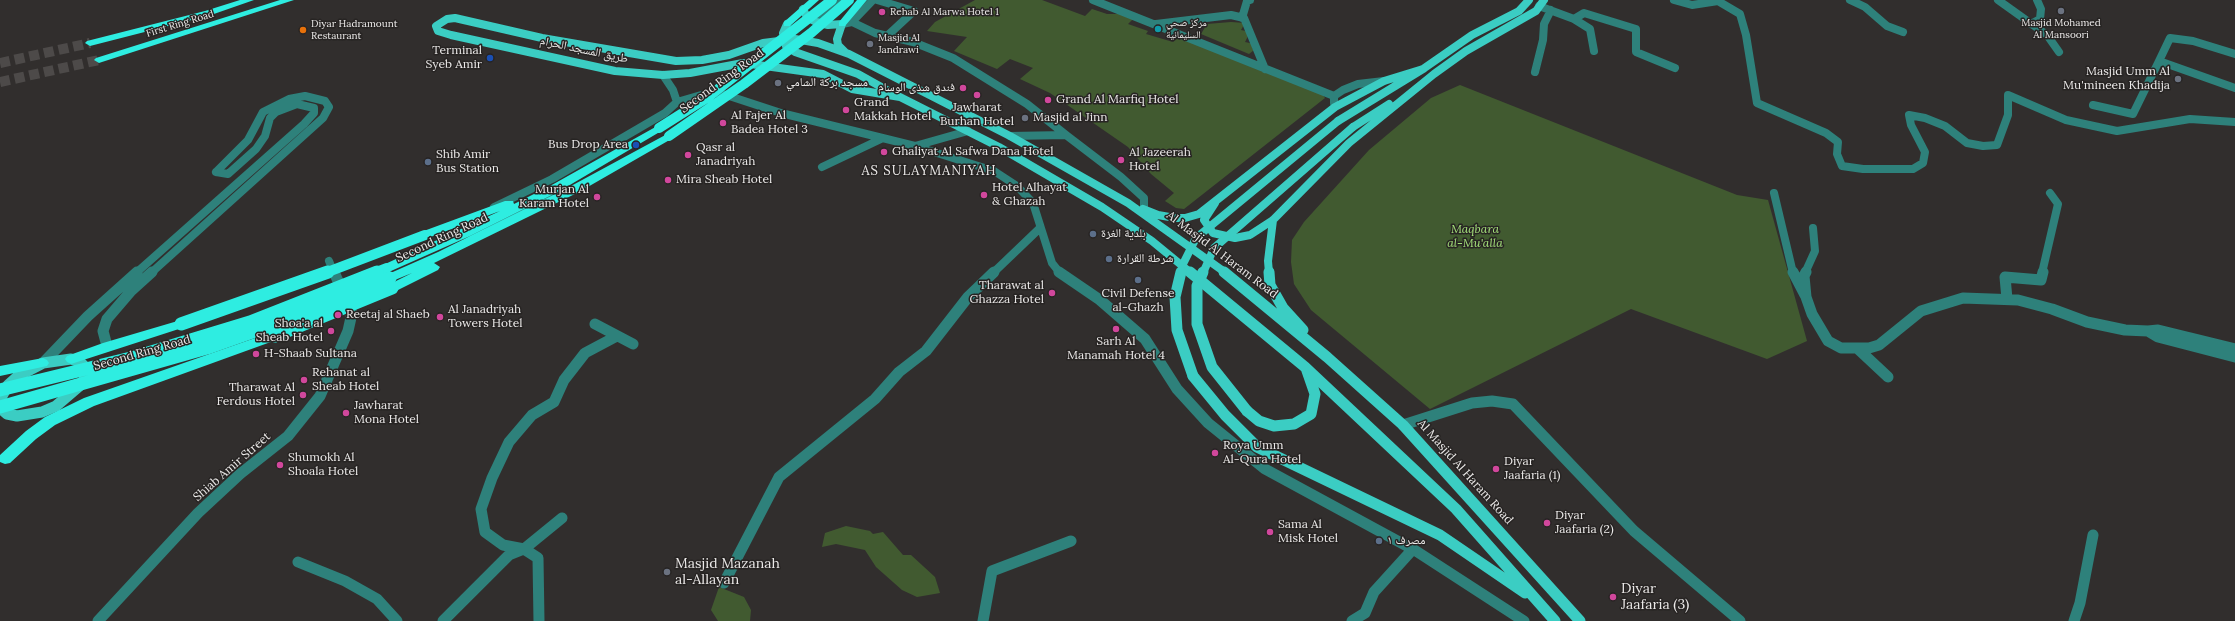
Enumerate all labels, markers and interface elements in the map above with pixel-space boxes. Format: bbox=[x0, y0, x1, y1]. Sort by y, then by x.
place label: Rehab Al Marwa Hotel 1 bbox=[890, 6, 999, 18]
marker: Masjid Mohamed Al Mansoori bbox=[2056, 6, 2066, 16]
marker: Rehab Al Marwa Hotel 1 bbox=[877, 7, 887, 17]
street label: First Ring Road bbox=[145, 8, 215, 40]
place label: مركز صحي السليمانية bbox=[1166, 17, 1207, 40]
place label: Masjid Mohamed Al Mansoori bbox=[2021, 17, 2101, 40]
place label: Diyar Hadramount Restaurant bbox=[311, 18, 397, 42]
marker: مركز صحي السليمانية bbox=[1153, 24, 1163, 34]
marker: Diyar Hadramount Restaurant bbox=[298, 25, 308, 35]
place label: Masjid Al Jandrawi bbox=[878, 32, 920, 56]
street label: طريق المسجد الحرام bbox=[539, 34, 629, 66]
marker: Masjid Al Jandrawi bbox=[865, 39, 875, 49]
place label: Terminal Syeb Amir bbox=[426, 44, 482, 72]
street label: Second Ring Road bbox=[677, 46, 767, 116]
marker: Terminal Syeb Amir bbox=[485, 53, 495, 63]
place label: Masjid Umm Al Mu'mineen Khadija bbox=[2063, 65, 2170, 93]
marker: Masjid Umm Al Mu'mineen Khadija bbox=[2173, 74, 2183, 84]
place label: مسجد بركة الشامي bbox=[786, 76, 868, 90]
marker: مسجد بركة الشامي bbox=[773, 78, 783, 88]
place label: فندق شذى الوسام bbox=[878, 81, 955, 95]
marker: فندق شذى الوسام bbox=[958, 83, 968, 93]
marker: Jawharat Burhan Hotel bbox=[972, 90, 982, 100]
place label: Grand Al Marfiq Hotel bbox=[1056, 93, 1178, 107]
marker: Grand Al Marfiq Hotel bbox=[1043, 95, 1053, 105]
place label: Grand Makkah Hotel bbox=[854, 96, 931, 124]
place label: Jawharat Burhan Hotel bbox=[940, 101, 1014, 129]
marker: Grand Makkah Hotel bbox=[841, 105, 851, 115]
place label: Al Fajer Al Badea Hotel 3 bbox=[731, 109, 808, 137]
place label: Masjid al Jinn bbox=[1033, 111, 1108, 125]
marker: Masjid al Jinn bbox=[1020, 113, 1030, 123]
marker: Al Fajer Al Badea Hotel 3 bbox=[718, 118, 728, 128]
place label: Bus Drop Area bbox=[548, 138, 628, 152]
marker: Bus Drop Area bbox=[631, 140, 641, 150]
place label: Qasr al Janadriyah bbox=[696, 141, 755, 169]
place label: Ghaliyat Al Safwa Dana Hotel bbox=[892, 145, 1054, 159]
place label: Al Jazeerah Hotel bbox=[1129, 146, 1191, 174]
marker: Ghaliyat Al Safwa Dana Hotel bbox=[879, 147, 889, 157]
place label: Shib Amir Bus Station bbox=[436, 148, 499, 176]
marker: Qasr al Janadriyah bbox=[683, 150, 693, 160]
marker: Al Jazeerah Hotel bbox=[1116, 155, 1126, 165]
marker: Shib Amir Bus Station bbox=[423, 157, 433, 167]
district label: AS SULAYMANIYAH bbox=[861, 163, 997, 179]
place label: Mira Sheab Hotel bbox=[676, 173, 772, 187]
marker: Mira Sheab Hotel bbox=[663, 175, 673, 185]
place label: Hotel Alhayat & Ghazah bbox=[992, 181, 1067, 209]
place label: Murjan Al Karam Hotel bbox=[519, 183, 589, 211]
marker: Hotel Alhayat & Ghazah bbox=[979, 190, 989, 200]
marker: Murjan Al Karam Hotel bbox=[592, 192, 602, 202]
street label: Al Masjid Al Haram Road bbox=[1163, 208, 1281, 302]
street label: Second Ring Road bbox=[394, 210, 490, 266]
park label: Maqbara al-Mu'alla bbox=[1447, 223, 1503, 251]
place label: بلدية الغزة bbox=[1101, 227, 1146, 241]
marker: بلدية الغزة bbox=[1088, 229, 1098, 239]
place label: شرطة القرارة bbox=[1117, 252, 1174, 266]
marker: شرطة القرارة bbox=[1104, 254, 1114, 264]
marker: Civil Defense al-Ghazh bbox=[1133, 275, 1143, 285]
place label: Tharawat al Ghazza Hotel bbox=[969, 279, 1044, 307]
place label: Civil Defense al-Ghazh bbox=[1102, 287, 1174, 315]
marker: Tharawat al Ghazza Hotel bbox=[1047, 288, 1057, 298]
place label: Al Janadriyah Towers Hotel bbox=[448, 303, 522, 331]
place label: Reetaj al Shaeb bbox=[346, 308, 430, 322]
marker: Reetaj al Shaeb bbox=[333, 310, 343, 320]
marker: Al Janadriyah Towers Hotel bbox=[435, 312, 445, 322]
place label: Shoa'a al Sheab Hotel bbox=[256, 317, 323, 345]
marker: Sarh Al Manamah Hotel 4 bbox=[1111, 324, 1121, 334]
marker: Shoa'a al Sheab Hotel bbox=[326, 326, 336, 336]
street label: Second Ring Road bbox=[92, 332, 192, 374]
place label: Sarh Al Manamah Hotel 4 bbox=[1067, 335, 1165, 363]
place label: H-Shaab Sultana bbox=[264, 347, 357, 361]
marker: H-Shaab Sultana bbox=[251, 349, 261, 359]
place label: Rehanat al Sheab Hotel bbox=[312, 366, 379, 394]
marker: Rehanat al Sheab Hotel bbox=[299, 375, 309, 385]
place label: Tharawat Al Ferdous Hotel bbox=[216, 381, 295, 409]
marker: Tharawat Al Ferdous Hotel bbox=[298, 390, 308, 400]
place label: Jawharat Mona Hotel bbox=[354, 399, 419, 427]
marker: Jawharat Mona Hotel bbox=[341, 408, 351, 418]
street label: Al Masjid Al Haram Road bbox=[1414, 417, 1516, 527]
street label: Shiab Amir Street bbox=[190, 430, 274, 504]
place label: Roya Umm Al-Qura Hotel bbox=[1223, 439, 1301, 467]
marker: Roya Umm Al-Qura Hotel bbox=[1210, 448, 1220, 458]
place label: Shumokh Al Shoala Hotel bbox=[288, 451, 358, 479]
place label: Diyar Jaafaria (1) bbox=[1504, 455, 1561, 483]
marker: Shumokh Al Shoala Hotel bbox=[275, 460, 285, 470]
marker: Diyar Jaafaria (1) bbox=[1491, 464, 1501, 474]
place label: Diyar Jaafaria (2) bbox=[1555, 509, 1614, 537]
place label: Sama Al Misk Hotel bbox=[1278, 518, 1338, 546]
marker: Diyar Jaafaria (2) bbox=[1542, 518, 1552, 528]
marker: Sama Al Misk Hotel bbox=[1265, 527, 1275, 537]
place label: مصرف ١ bbox=[1387, 534, 1425, 548]
marker: مصرف ١ bbox=[1374, 536, 1384, 546]
place label: Masjid Mazanah al-Allayan bbox=[675, 556, 780, 588]
marker: Masjid Mazanah al-Allayan bbox=[662, 567, 672, 577]
place label: Diyar Jaafaria (3) bbox=[1621, 581, 1689, 614]
marker: Diyar Jaafaria (3) bbox=[1608, 592, 1618, 602]

